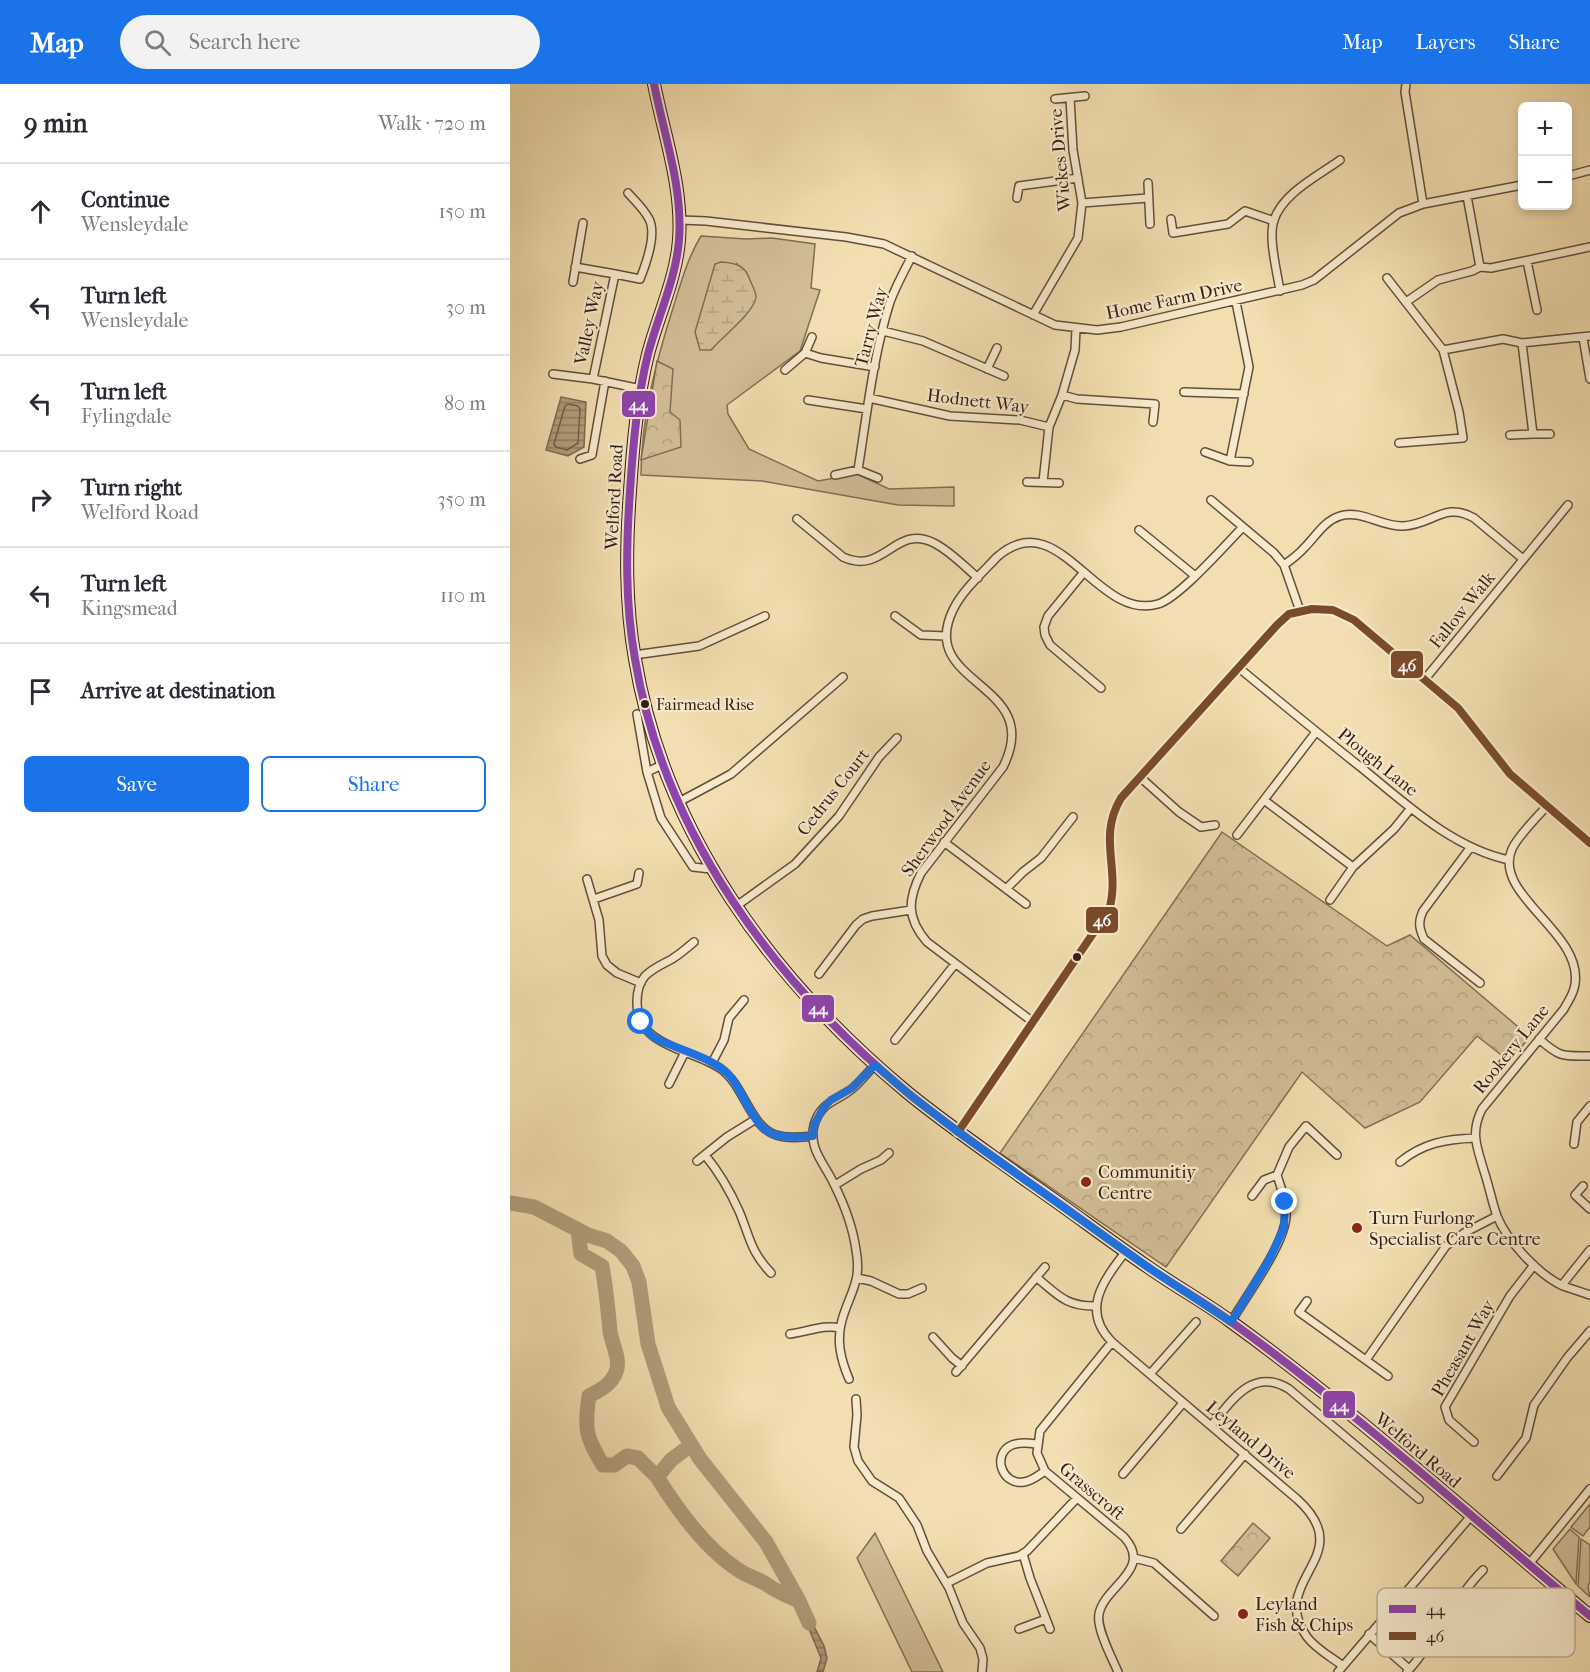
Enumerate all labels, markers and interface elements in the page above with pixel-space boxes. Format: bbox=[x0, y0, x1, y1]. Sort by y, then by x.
search box bbox=[120, 15, 540, 69]
text: Map bbox=[30, 26, 84, 59]
icon: search bbox=[141, 26, 174, 59]
text: Search here bbox=[189, 29, 300, 55]
text: Map bbox=[1342, 30, 1383, 54]
text: Layers bbox=[1416, 30, 1475, 54]
text: Share bbox=[1508, 30, 1560, 54]
map controls bbox=[1518, 102, 1572, 210]
button: + bbox=[1518, 102, 1572, 156]
text: 9 min bbox=[24, 108, 88, 139]
street label: Wickes Drive bbox=[1046, 108, 1076, 213]
text: Walk · 720 m bbox=[378, 112, 486, 135]
button: − bbox=[1518, 156, 1572, 210]
text: Continue bbox=[81, 187, 170, 213]
icon: ahead bbox=[24, 195, 57, 228]
text: 150 m bbox=[438, 200, 486, 223]
text: Wensleydale bbox=[81, 213, 188, 236]
street label: Home Farm Drive bbox=[1104, 275, 1244, 324]
street label: Valley Way bbox=[570, 278, 609, 368]
text: Turn left bbox=[81, 283, 167, 309]
street label: Tarry Way bbox=[851, 284, 893, 369]
icon: left bbox=[24, 291, 57, 324]
text: 30 m bbox=[446, 296, 486, 319]
text: Wensleydale bbox=[81, 309, 188, 332]
text: Turn left bbox=[81, 379, 167, 405]
street label: Hodnett Way bbox=[926, 385, 1032, 418]
icon: left bbox=[24, 387, 57, 420]
line badge: 44 bbox=[621, 390, 656, 418]
text: 80 m bbox=[444, 392, 486, 415]
text: 44 bbox=[628, 395, 649, 415]
text: Fylingdale bbox=[81, 405, 171, 428]
street label: Welford Road bbox=[601, 443, 628, 552]
text: Turn right bbox=[81, 475, 182, 501]
icon: right bbox=[24, 483, 57, 516]
text: 350 m bbox=[437, 488, 486, 511]
text: Welford Road bbox=[81, 501, 199, 524]
street label: Fallow Walk bbox=[1425, 567, 1500, 653]
text: Turn left bbox=[81, 571, 167, 597]
icon: left bbox=[24, 579, 57, 612]
text: 110 m bbox=[440, 584, 486, 607]
text: Kingsmead bbox=[81, 597, 178, 620]
line badge: 46 bbox=[1390, 650, 1424, 679]
text: 46 bbox=[1397, 656, 1416, 676]
icon: arrive bbox=[24, 675, 57, 708]
text: Arrive at destination bbox=[81, 678, 275, 704]
place label: Fairmead Rise bbox=[656, 695, 754, 714]
marker: Fairmead Rise bbox=[639, 698, 651, 710]
street label: Plough Lane bbox=[1333, 724, 1422, 801]
street label: Cedrus Court bbox=[793, 744, 874, 840]
button: Save bbox=[24, 756, 249, 812]
button: Share bbox=[261, 756, 486, 812]
street label: Sherwood Avenue bbox=[897, 756, 996, 881]
line badge: 46 bbox=[1085, 906, 1119, 934]
text: 46 bbox=[1092, 911, 1111, 931]
unlabelled marker bbox=[1071, 951, 1083, 963]
line badge: 44 bbox=[801, 994, 835, 1023]
text: 44 bbox=[808, 999, 829, 1019]
street label: Rookery Lane bbox=[1469, 1000, 1554, 1098]
route start bbox=[627, 1008, 653, 1034]
place label: Communitiy Centre bbox=[1098, 1162, 1197, 1204]
marker: Communitiy Centre bbox=[1079, 1175, 1093, 1189]
route end bbox=[1271, 1188, 1297, 1214]
place label: Turn Furlong Specialist Care Centre bbox=[1369, 1208, 1541, 1250]
marker: Turn Furlong Specialist Care Centre bbox=[1350, 1221, 1364, 1235]
street label: Pheasant Way bbox=[1427, 1295, 1500, 1400]
line badge: 44 bbox=[1322, 1390, 1356, 1419]
text: 44 bbox=[1329, 1396, 1350, 1416]
street label: Leyland Drive bbox=[1202, 1397, 1300, 1484]
street label: Welford Road bbox=[1370, 1408, 1465, 1493]
street label: Grasscroft bbox=[1055, 1458, 1129, 1525]
legend bbox=[1377, 1588, 1575, 1657]
place label: Leyland Fish & Chips bbox=[1255, 1594, 1353, 1636]
text: 44 bbox=[1426, 1600, 1446, 1619]
marker: Leyland Fish & Chips bbox=[1236, 1607, 1250, 1621]
text: 46 bbox=[1426, 1627, 1444, 1646]

